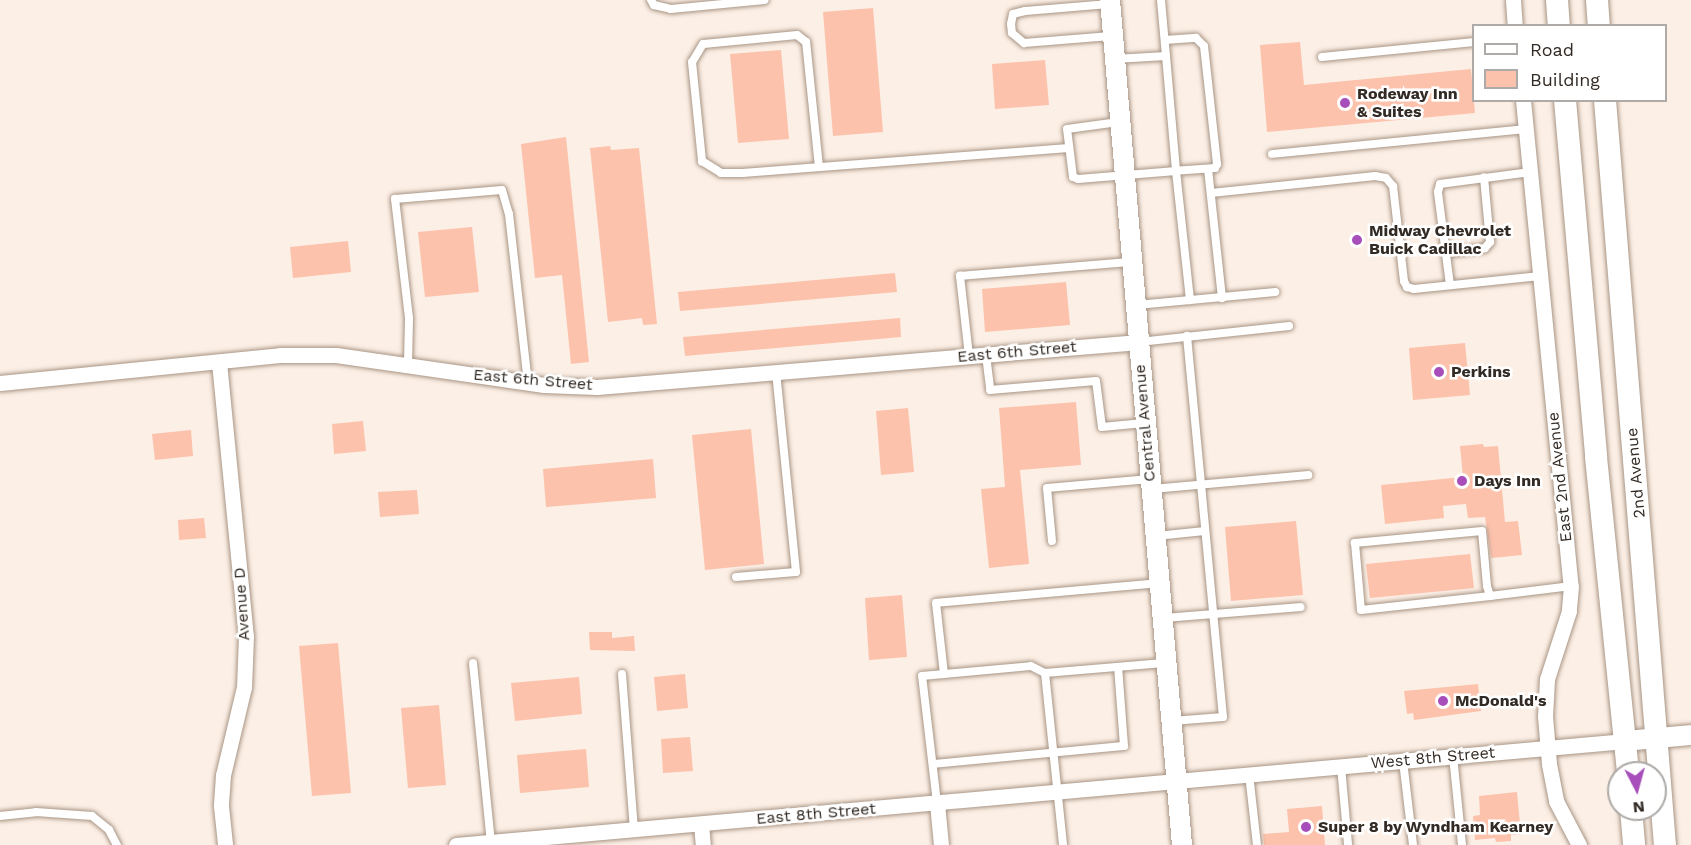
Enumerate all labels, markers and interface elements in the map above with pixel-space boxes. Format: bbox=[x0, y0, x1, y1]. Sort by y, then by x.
legend bbox=[1472, 24, 1667, 102]
text: Road bbox=[1530, 39, 1574, 60]
text: Building bbox=[1530, 69, 1600, 90]
place label: Rodeway Inn & Suites bbox=[1357, 84, 1458, 122]
marker: Rodeway Inn & Suites bbox=[1338, 96, 1352, 110]
place label: Midway Chevrolet Buick Cadillac bbox=[1369, 221, 1511, 259]
marker: Midway Chevrolet Buick Cadillac bbox=[1350, 233, 1364, 247]
street label: East 6th Street bbox=[956, 337, 1078, 367]
place label: Perkins bbox=[1451, 362, 1511, 382]
street label: Central Avenue bbox=[1130, 363, 1160, 483]
street label: East 6th Street bbox=[472, 365, 594, 395]
marker: Perkins bbox=[1432, 365, 1446, 379]
street label: East 2nd Avenue bbox=[1544, 411, 1576, 543]
street label: 2nd Avenue bbox=[1622, 427, 1650, 519]
place label: Days Inn bbox=[1474, 471, 1541, 491]
marker: Days Inn bbox=[1455, 474, 1469, 488]
street label: Avenue D bbox=[230, 567, 254, 641]
place label: McDonald's bbox=[1455, 691, 1547, 711]
marker: McDonald's bbox=[1436, 694, 1450, 708]
street label: West 8th Street bbox=[1370, 743, 1496, 773]
north arrow bbox=[1607, 761, 1667, 821]
text: N bbox=[1632, 797, 1646, 817]
street label: East 8th Street bbox=[755, 799, 877, 829]
place label: Super 8 by Wyndham Kearney bbox=[1318, 817, 1554, 837]
marker: Super 8 by Wyndham Kearney bbox=[1299, 820, 1313, 834]

